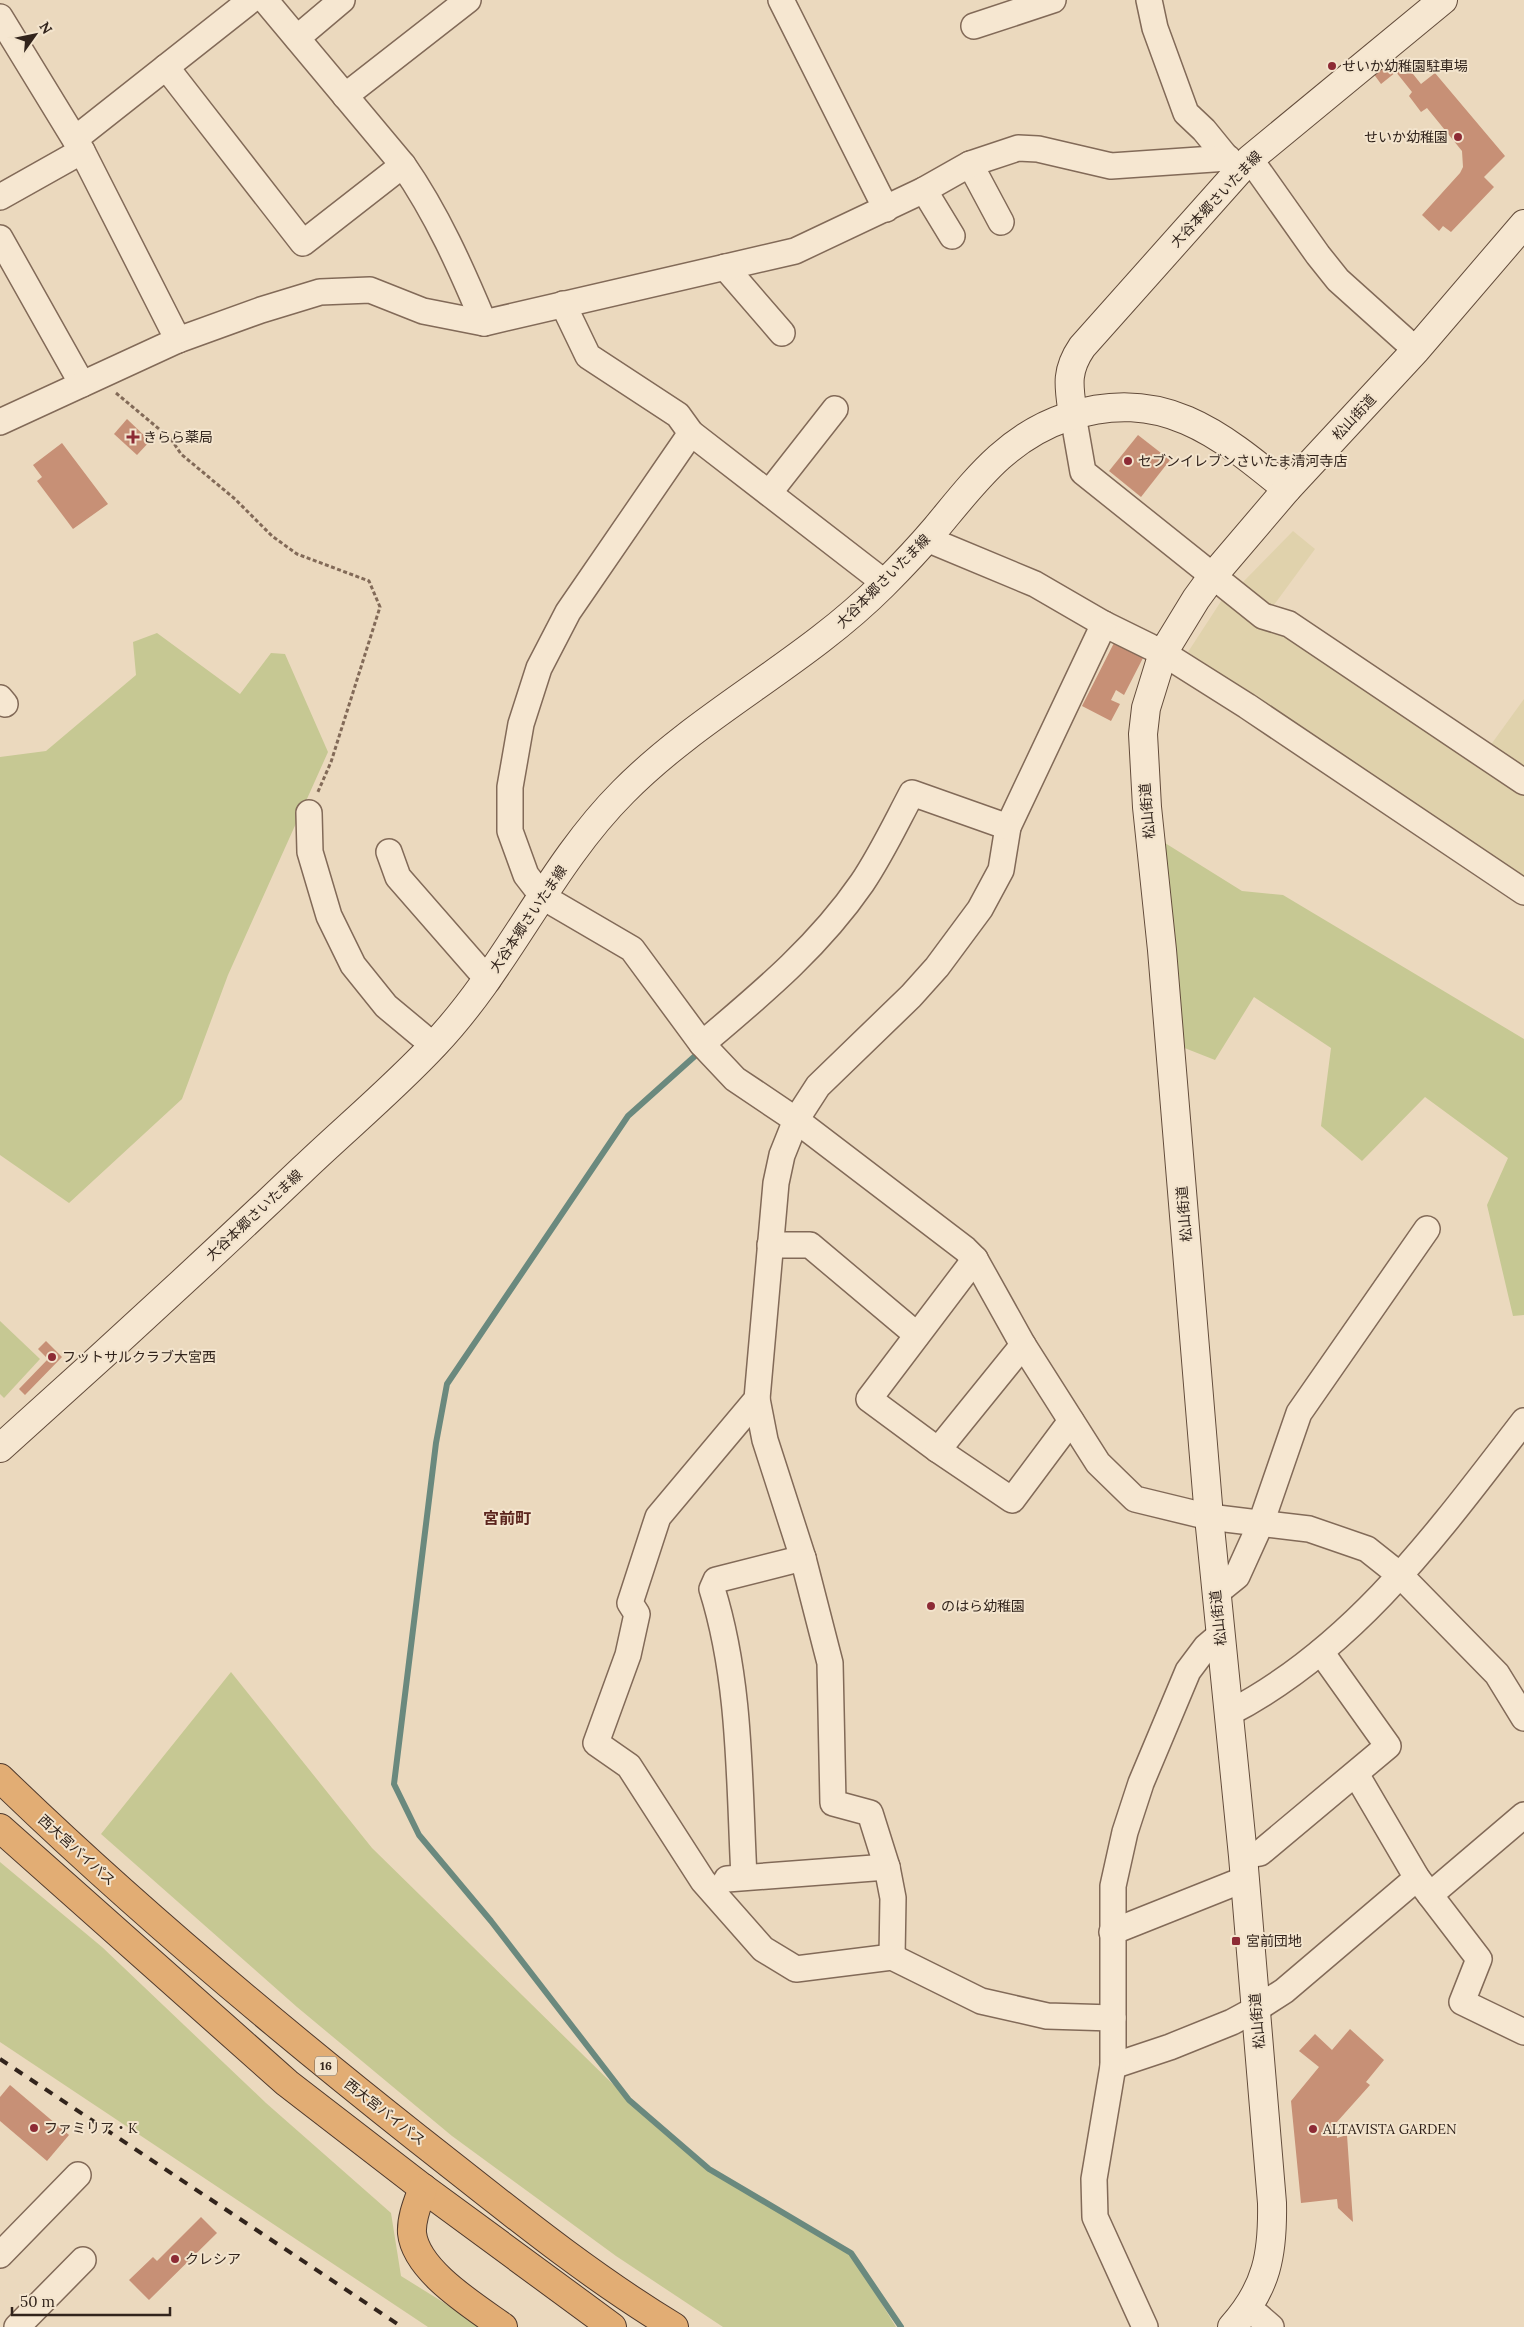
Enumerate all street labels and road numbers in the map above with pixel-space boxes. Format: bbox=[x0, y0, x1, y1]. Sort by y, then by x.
street label: 大谷本郷さいたま線 bbox=[1167, 147, 1265, 251]
street label: 松山街道 bbox=[1328, 390, 1380, 444]
street label: 大谷本郷さいたま線 bbox=[832, 530, 934, 632]
street label: 松山街道 bbox=[1136, 782, 1158, 840]
street label: 大谷本郷さいたま線 bbox=[485, 862, 571, 976]
street label: 大谷本郷さいたま線 bbox=[202, 1166, 306, 1264]
street label: 松山街道 bbox=[1173, 1185, 1195, 1243]
street label: 松山街道 bbox=[1206, 1589, 1230, 1647]
street label: 西大宮バイパス bbox=[35, 1811, 119, 1889]
street label: 松山街道 bbox=[1246, 1992, 1268, 2050]
road number: 16 bbox=[315, 2056, 337, 2076]
street label: 西大宮バイパス bbox=[341, 2075, 429, 2149]

